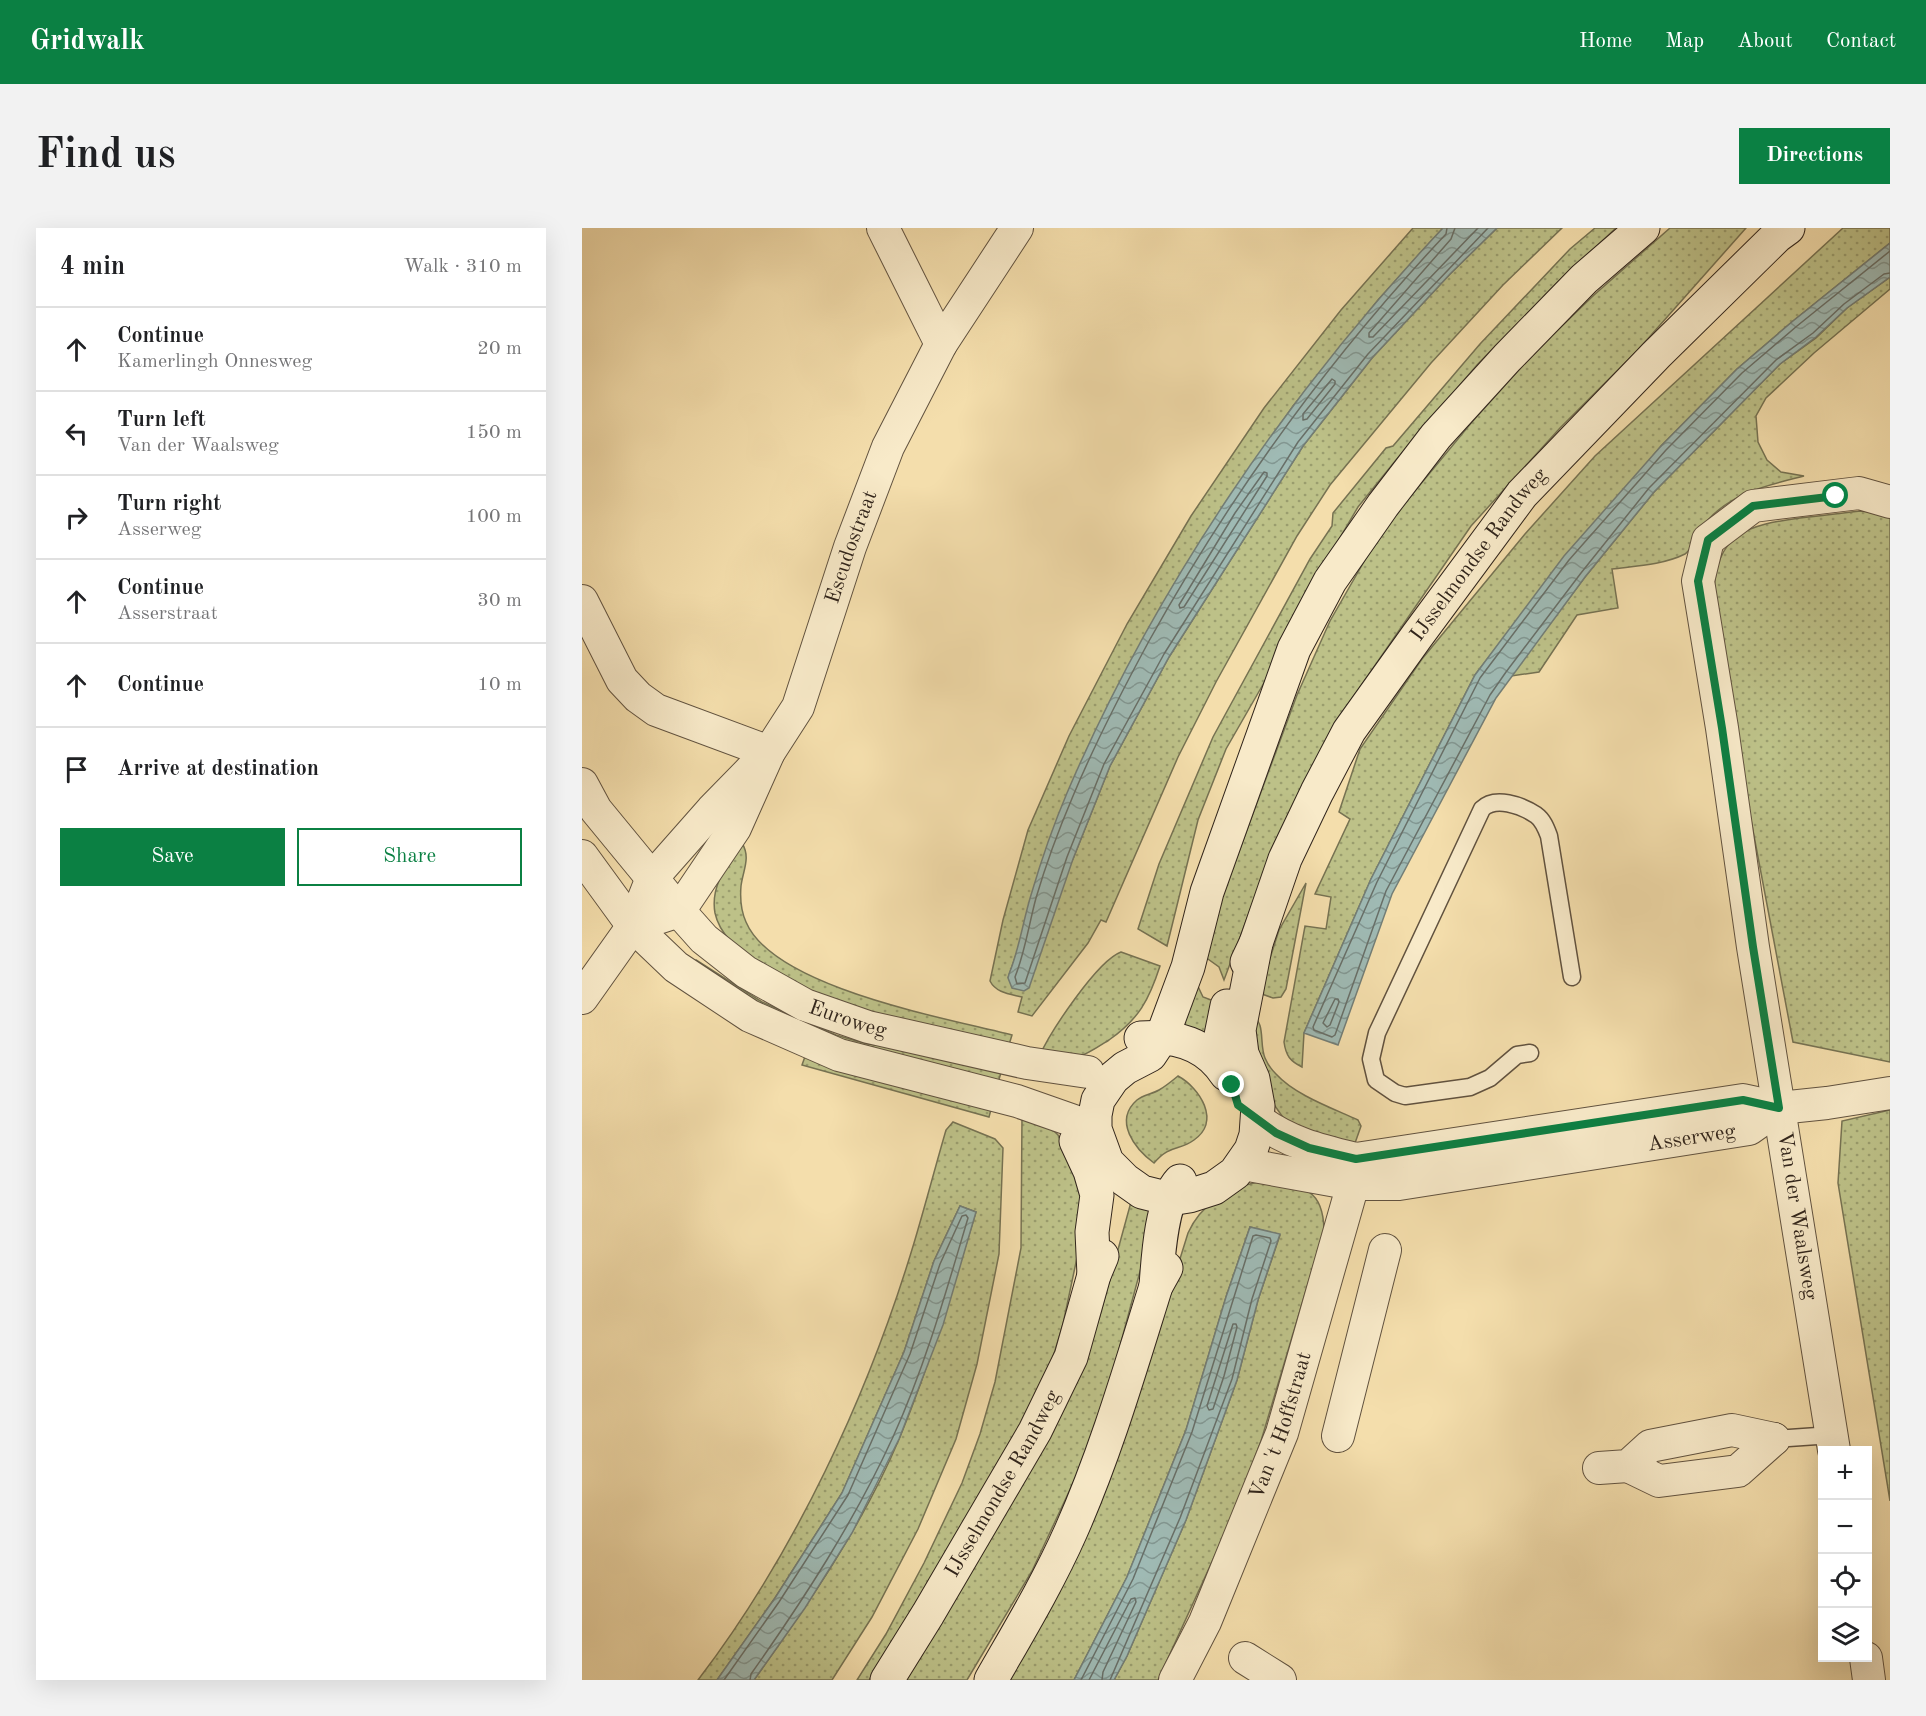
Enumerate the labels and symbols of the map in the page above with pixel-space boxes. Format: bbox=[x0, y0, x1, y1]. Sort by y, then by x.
street label: IJsselmondse Randweg bbox=[1406, 464, 1552, 645]
route start bbox=[1822, 482, 1848, 508]
street label: Escudostraat bbox=[822, 487, 881, 606]
street label: Euroweg bbox=[806, 997, 889, 1042]
route end bbox=[1218, 1071, 1244, 1097]
street label: Asserweg bbox=[1646, 1121, 1738, 1155]
street label: Van der Waalsweg bbox=[1773, 1130, 1821, 1302]
street label: Van 't Hoffstraat bbox=[1246, 1349, 1315, 1502]
street label: IJsselmondse Randweg bbox=[941, 1386, 1064, 1581]

